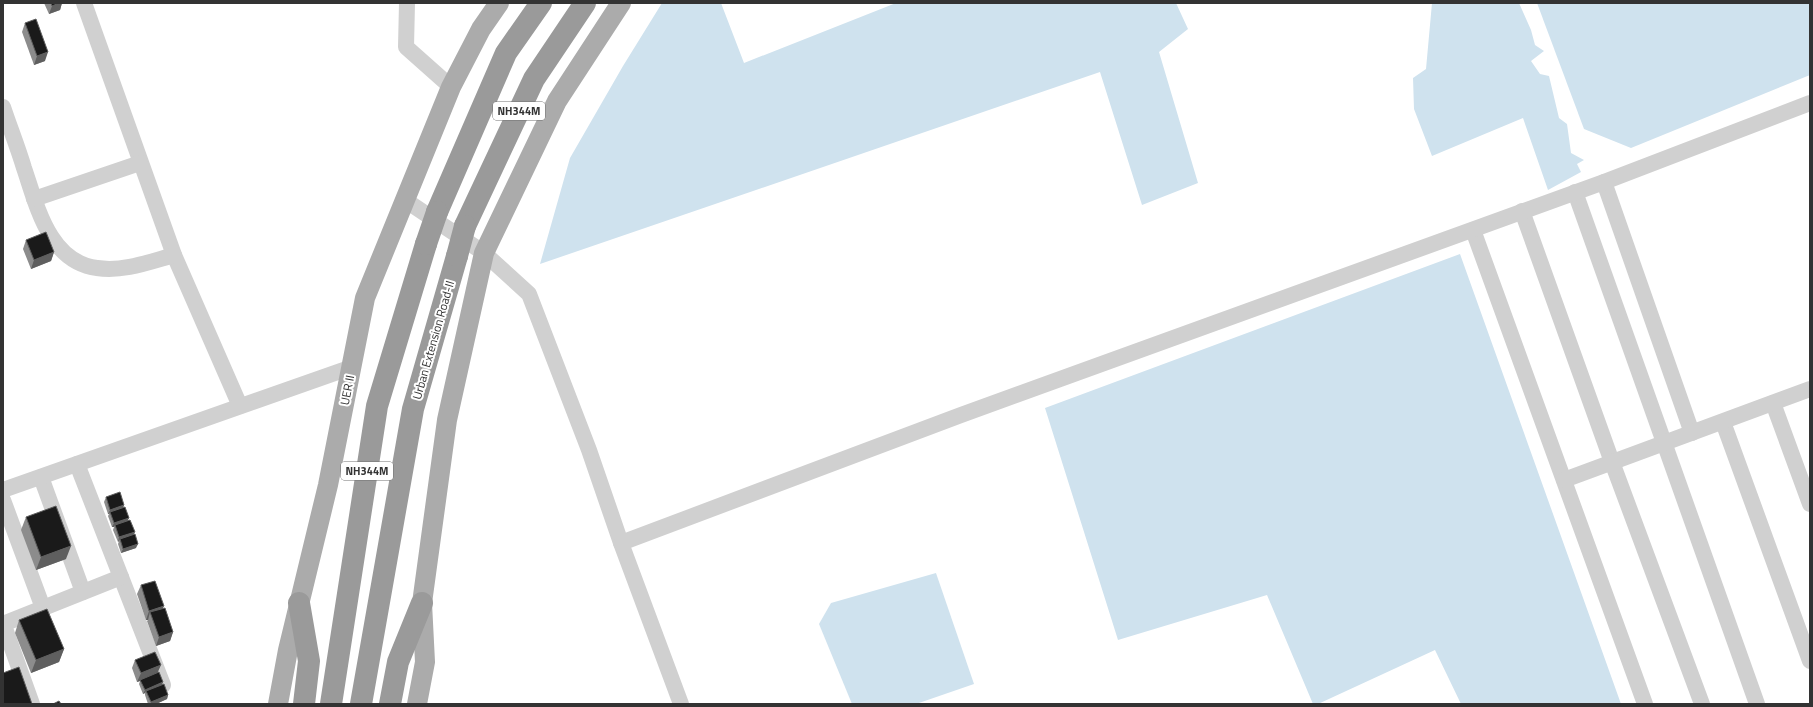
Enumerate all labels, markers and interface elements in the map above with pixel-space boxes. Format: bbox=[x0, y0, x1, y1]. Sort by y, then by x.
road number: NH344M bbox=[493, 102, 545, 120]
street label: Urban Extension Road-II bbox=[407, 278, 459, 402]
street label: UER II bbox=[335, 373, 359, 407]
road number: NH344M bbox=[341, 462, 393, 480]

